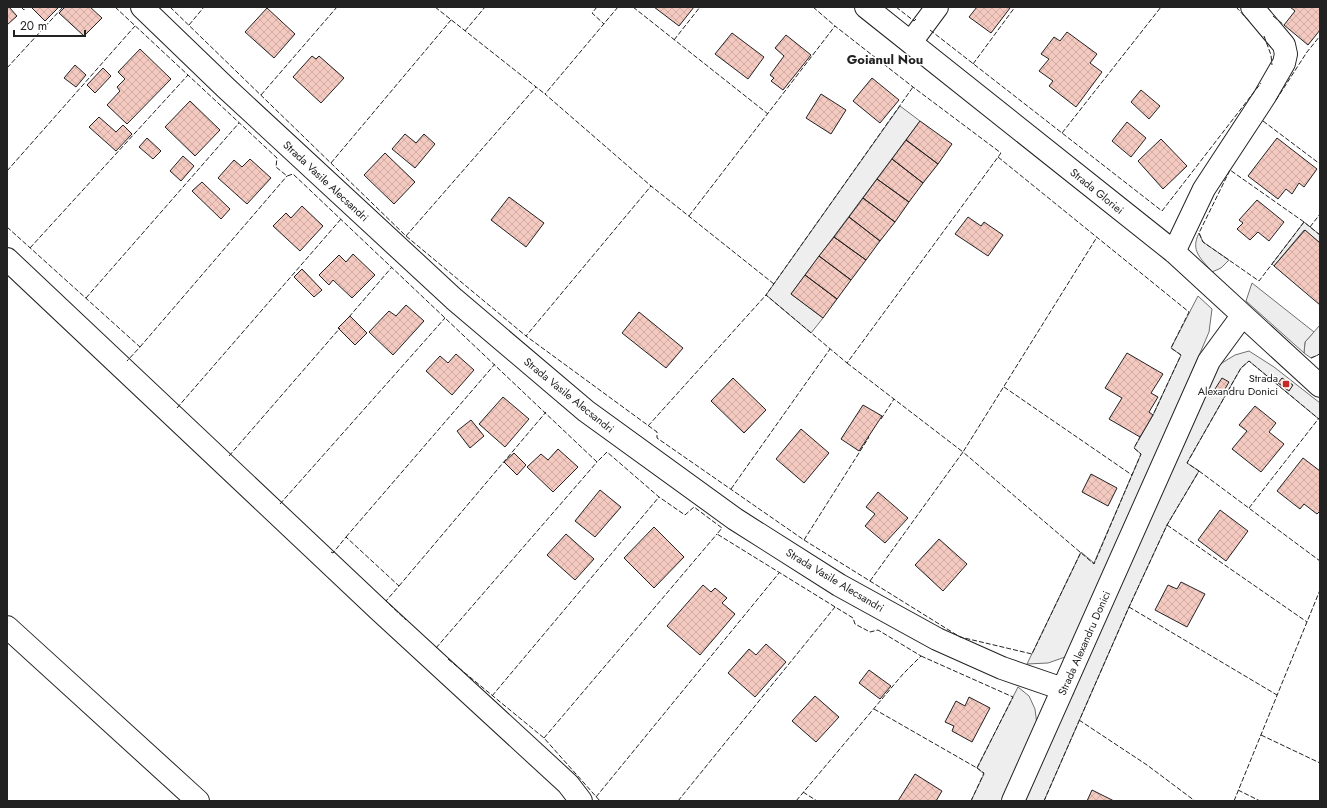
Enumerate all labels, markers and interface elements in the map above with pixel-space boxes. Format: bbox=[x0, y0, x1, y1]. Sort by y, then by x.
scale bar bbox=[14, 12, 85, 38]
text: 20 m bbox=[20, 17, 47, 35]
district label: Goianul Nou bbox=[847, 50, 923, 69]
street label: Strada Vasile Alecsandri bbox=[280, 137, 372, 225]
street label: Strada Gloriei bbox=[1067, 164, 1127, 218]
street label: Strada Vasile Alecsandri bbox=[520, 354, 618, 437]
place label: Strada Alexandru Donici bbox=[1198, 370, 1278, 399]
marker: Strada Alexandru Donici bbox=[1281, 379, 1291, 389]
street label: Strada Vasile Alecsandri bbox=[783, 544, 887, 616]
street label: Strada Alexandru Donici bbox=[1054, 588, 1114, 698]

